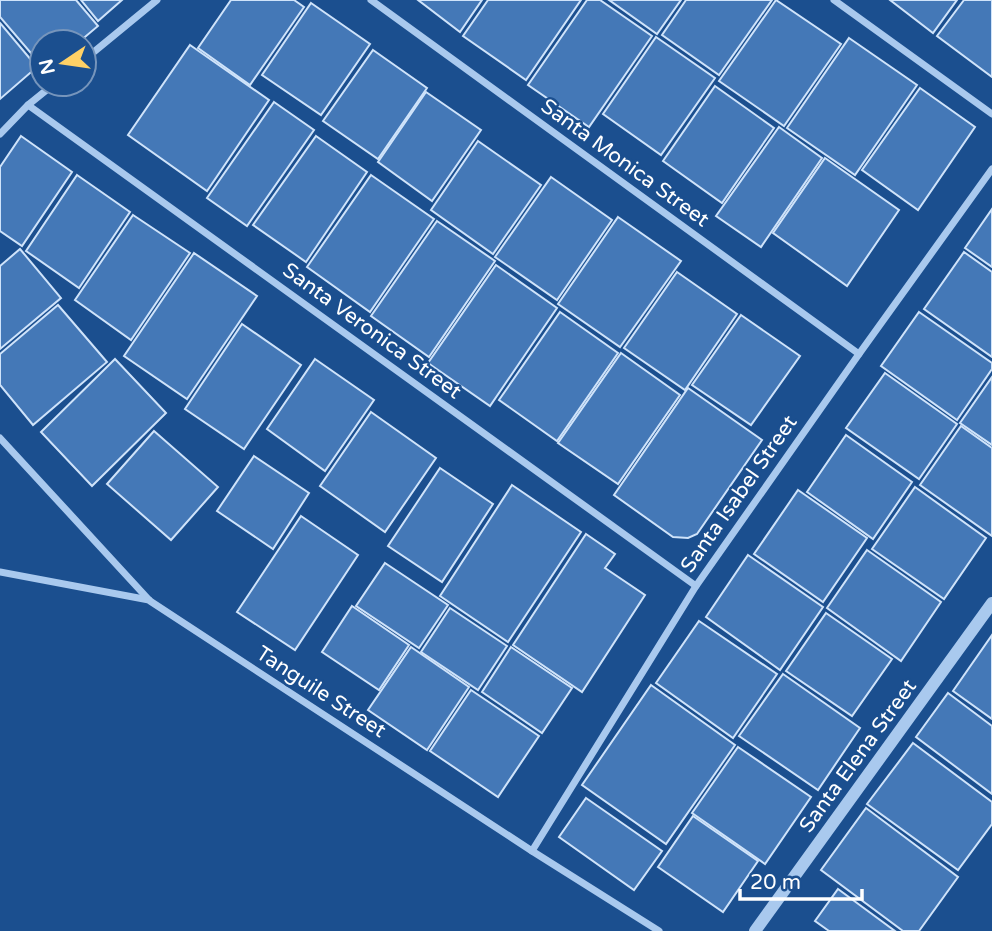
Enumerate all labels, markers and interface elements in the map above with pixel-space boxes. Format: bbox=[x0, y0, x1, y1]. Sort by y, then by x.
north arrow bbox=[28, 28, 98, 98]
text: N bbox=[35, 57, 60, 77]
street label: Santa Monica Street bbox=[536, 94, 714, 232]
street label: Santa Veronica Street bbox=[278, 258, 466, 404]
street label: Santa Isabel Street bbox=[675, 411, 803, 577]
street label: Tanguile Street bbox=[251, 641, 391, 743]
street label: Santa Elena Street bbox=[794, 675, 922, 837]
scale bar bbox=[740, 858, 862, 902]
text: 20 m bbox=[750, 870, 801, 895]

